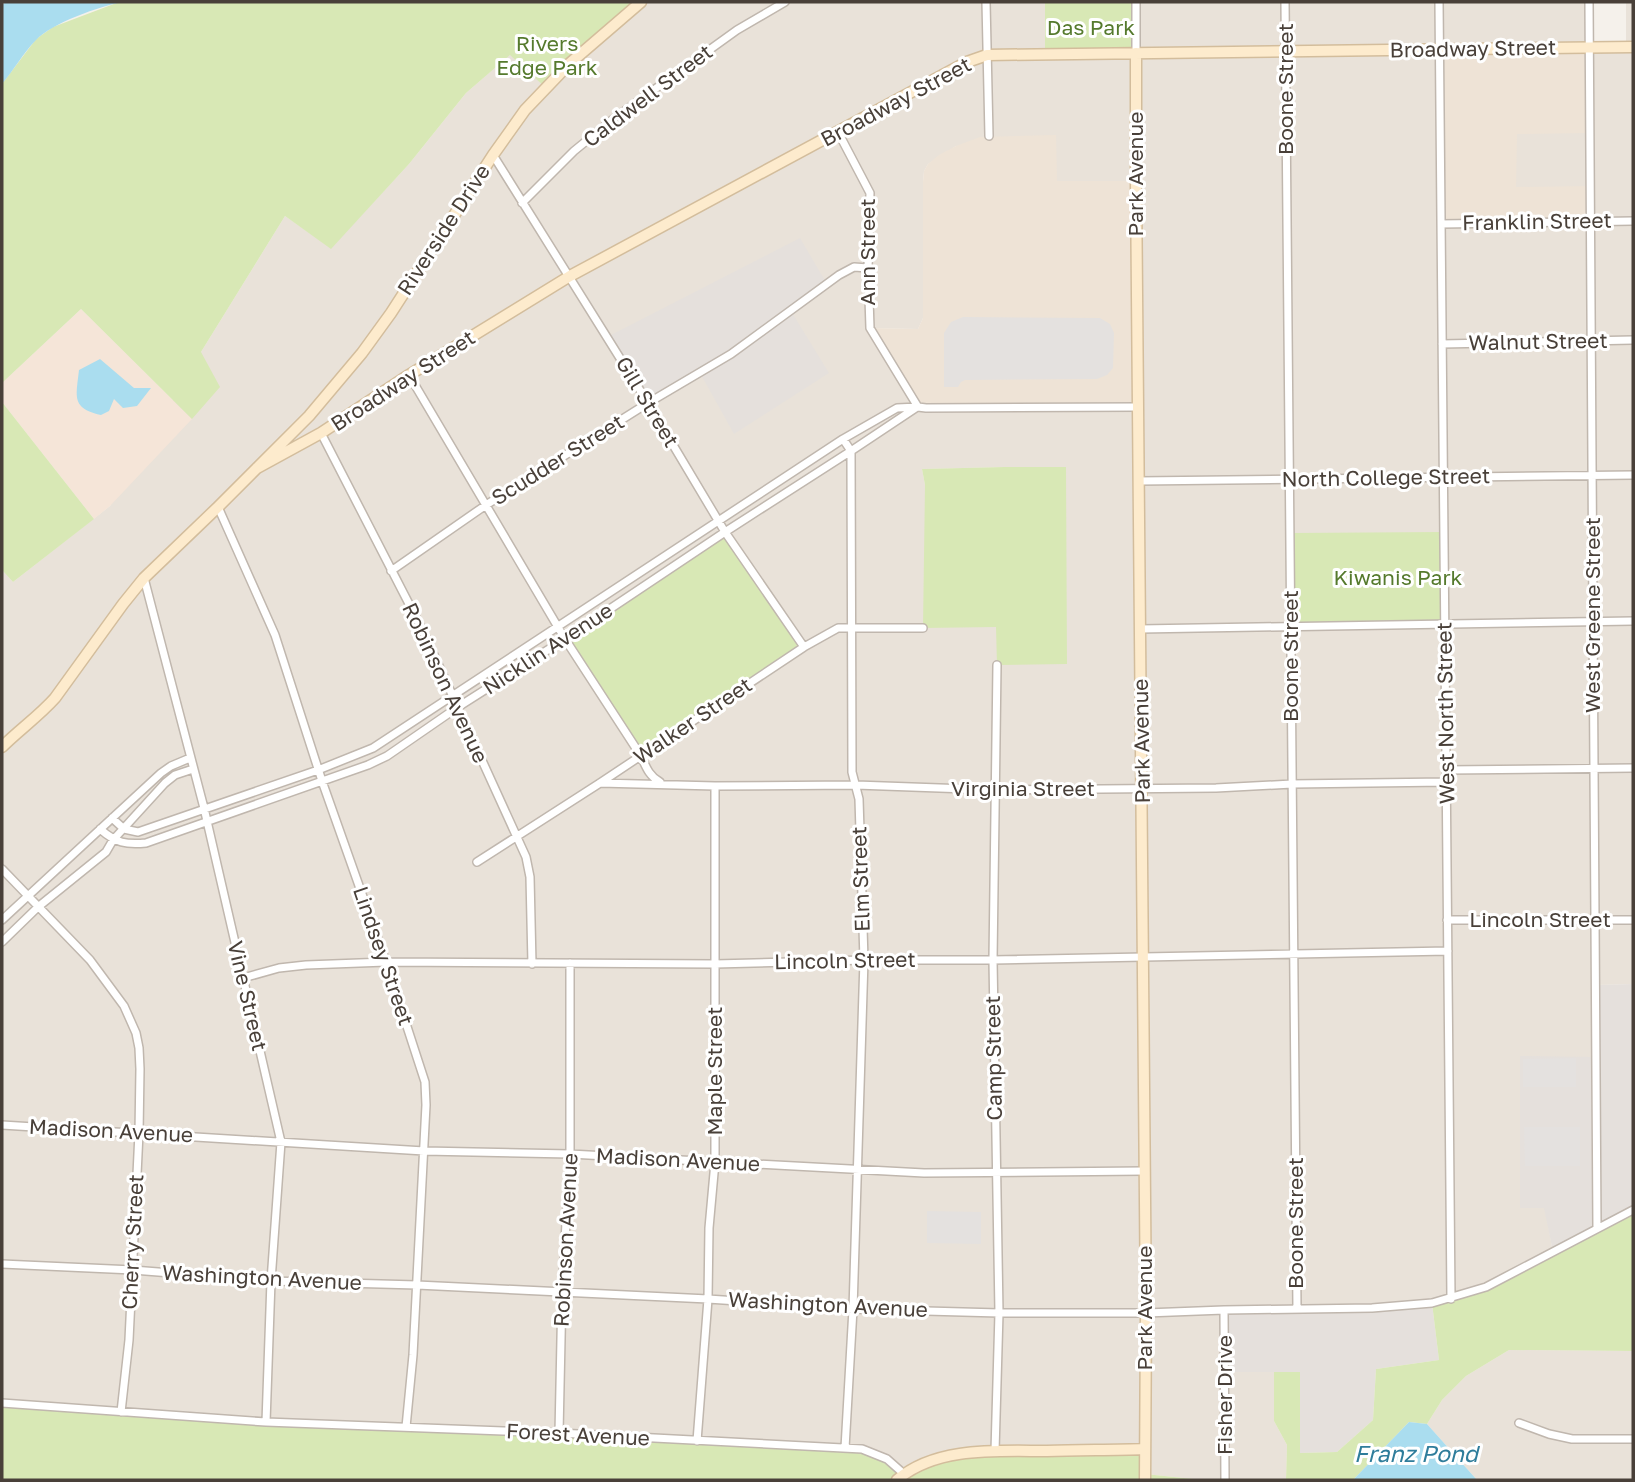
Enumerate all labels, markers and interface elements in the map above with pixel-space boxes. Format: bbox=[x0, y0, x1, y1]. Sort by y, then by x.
park label: Das Park bbox=[1047, 14, 1135, 40]
street label: Boone Street bbox=[1272, 23, 1298, 155]
park label: Rivers Edge Park bbox=[496, 30, 598, 80]
street label: Broadway Street bbox=[1389, 34, 1557, 62]
street label: Caldwell Street bbox=[578, 38, 717, 152]
street label: Broadway Street bbox=[816, 51, 975, 152]
street label: Park Avenue bbox=[1122, 112, 1148, 236]
street label: Riverside Drive bbox=[391, 159, 495, 300]
street label: Ann Street bbox=[854, 198, 880, 306]
street label: Franklin Street bbox=[1462, 207, 1612, 235]
street label: Broadway Street bbox=[325, 324, 479, 436]
street label: Walnut Street bbox=[1468, 327, 1608, 355]
street label: Gill Street bbox=[611, 351, 685, 452]
street label: Scudder Street bbox=[486, 408, 628, 510]
street label: North College Street bbox=[1282, 462, 1490, 492]
street label: West Greene Street bbox=[1579, 517, 1605, 713]
park label: Kiwanis Park bbox=[1334, 564, 1463, 590]
street label: Boone Street bbox=[1277, 590, 1303, 722]
street label: Nicklin Avenue bbox=[478, 597, 617, 700]
street label: Robinson Avenue bbox=[397, 598, 494, 767]
street label: West North Street bbox=[1430, 622, 1460, 804]
street label: Walker Street bbox=[628, 671, 757, 769]
street label: Park Avenue bbox=[1127, 678, 1155, 804]
street label: Virginia Street bbox=[951, 775, 1095, 801]
street label: Elm Street bbox=[845, 826, 875, 932]
street label: Lindsey Street bbox=[348, 883, 420, 1029]
street label: Lincoln Street bbox=[1469, 906, 1611, 932]
street label: Vine Street bbox=[223, 938, 273, 1053]
street label: Lincoln Street bbox=[774, 946, 916, 974]
street label: Camp Street bbox=[979, 995, 1007, 1121]
street label: Maple Street bbox=[701, 1007, 727, 1135]
street label: Madison Avenue bbox=[28, 1113, 194, 1147]
street label: Madison Avenue bbox=[595, 1142, 761, 1176]
street label: Robinson Avenue bbox=[547, 1152, 583, 1328]
street label: Boone Street bbox=[1282, 1157, 1308, 1289]
street label: Cherry Street bbox=[115, 1174, 149, 1310]
street label: Park Avenue bbox=[1131, 1246, 1157, 1370]
street label: Washington Avenue bbox=[162, 1259, 363, 1295]
street label: Washington Avenue bbox=[728, 1286, 929, 1322]
street label: Fisher Drive bbox=[1211, 1335, 1237, 1455]
street label: Forest Avenue bbox=[505, 1417, 651, 1451]
water label: Franz Pond bbox=[1354, 1439, 1481, 1467]

